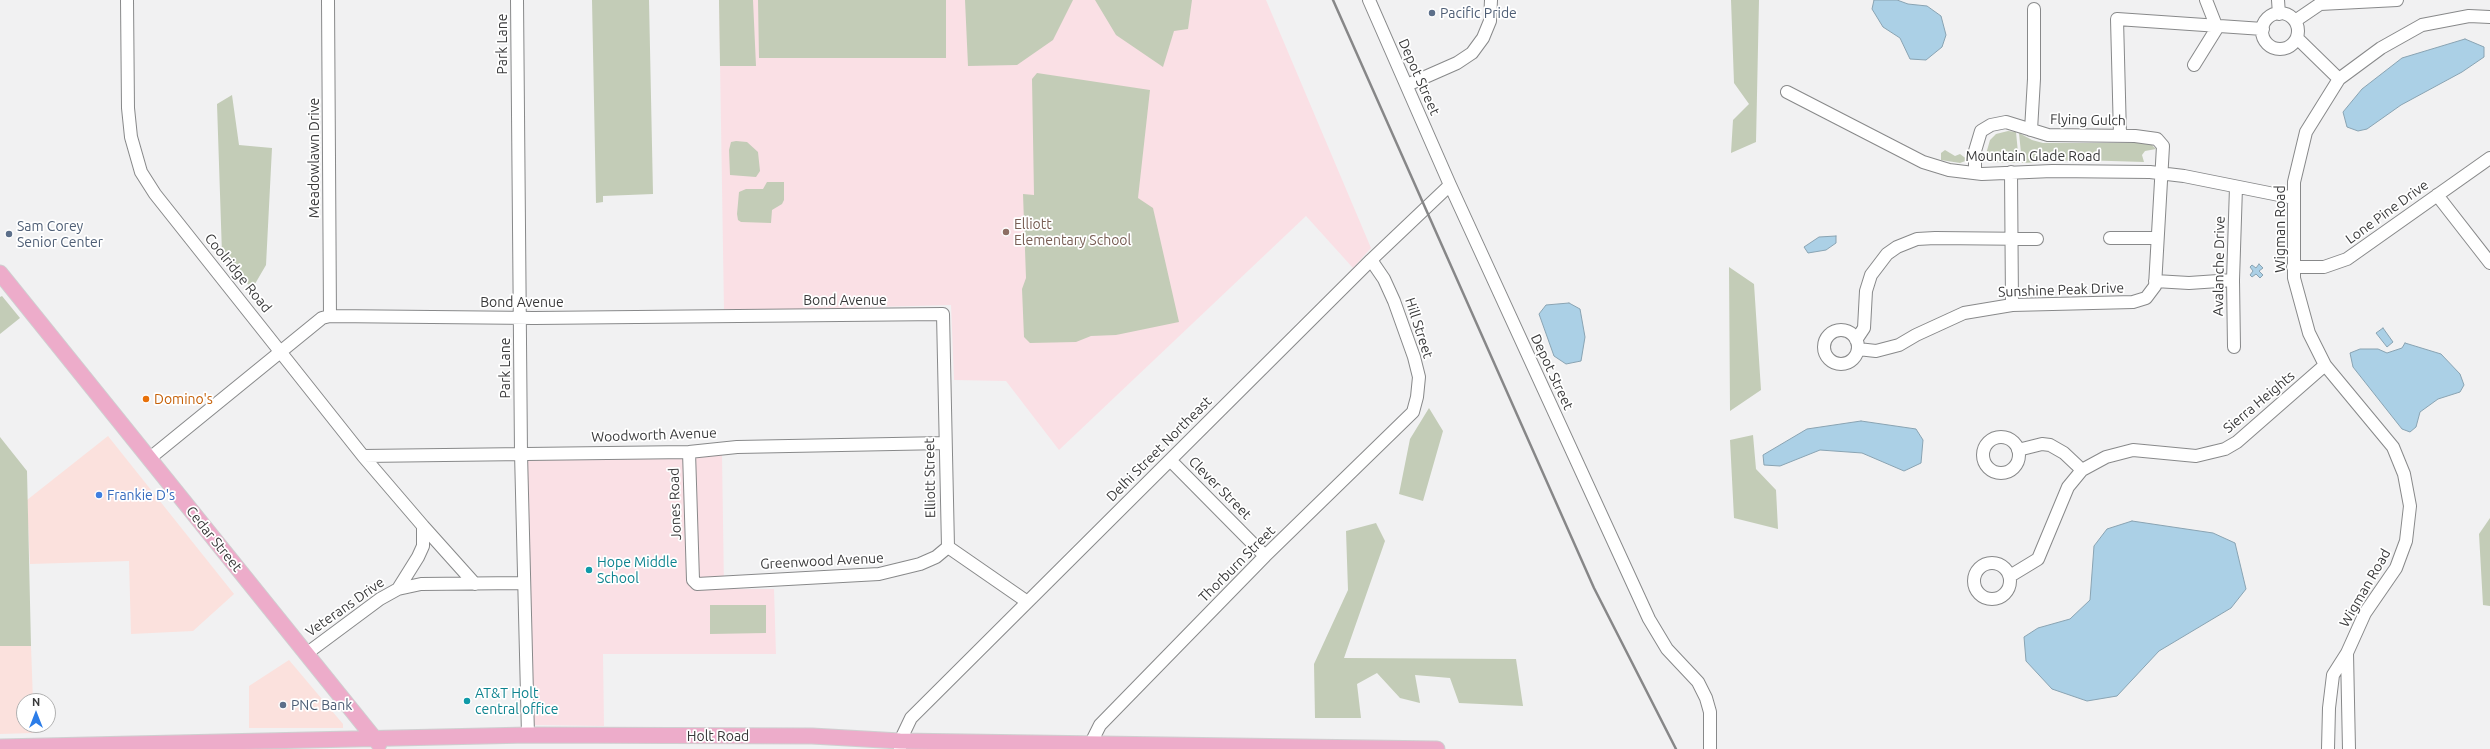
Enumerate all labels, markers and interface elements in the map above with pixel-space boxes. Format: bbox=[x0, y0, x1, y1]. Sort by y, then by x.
place label: Pacific Pride bbox=[1440, 5, 1517, 21]
marker: Pacific Pride bbox=[1427, 8, 1437, 18]
street label: Park Lane bbox=[494, 13, 510, 75]
street label: Depot Street bbox=[1395, 36, 1443, 118]
street label: Meadowlawn Drive bbox=[306, 98, 322, 218]
street label: Flying Gulch bbox=[2050, 111, 2126, 129]
street label: Mountain Glade Road bbox=[1965, 148, 2101, 164]
street label: Lone Pine Drive bbox=[2342, 176, 2432, 248]
street label: Wigman Road bbox=[2272, 185, 2288, 273]
place label: Elliott Elementary School bbox=[1014, 216, 1131, 248]
street label: Avalanche Drive bbox=[2210, 216, 2228, 316]
place label: Sam Corey Senior Center bbox=[17, 218, 103, 250]
marker: Elliott Elementary School bbox=[1001, 227, 1011, 237]
marker: Sam Corey Senior Center bbox=[4, 229, 14, 239]
street label: Coolridge Road bbox=[201, 230, 275, 316]
street label: Sunshine Peak Drive bbox=[1998, 279, 2124, 301]
street label: Bond Avenue bbox=[803, 292, 887, 308]
street label: Bond Avenue bbox=[480, 294, 564, 310]
street label: Hill Street bbox=[1401, 296, 1437, 360]
street label: Depot Street bbox=[1527, 331, 1577, 413]
street label: Park Lane bbox=[497, 337, 513, 399]
street label: Sierra Heights bbox=[2220, 367, 2298, 437]
place label: Domino's bbox=[154, 391, 213, 407]
street label: Delhi Street Northeast bbox=[1103, 393, 1215, 505]
marker: Domino's bbox=[141, 394, 151, 404]
street label: Woodworth Avenue bbox=[591, 424, 717, 446]
street label: Elliott Street bbox=[921, 438, 939, 518]
street label: Clever Street bbox=[1185, 453, 1255, 523]
street label: Jones Road bbox=[665, 468, 685, 540]
place label: Frankie D's bbox=[107, 487, 175, 503]
marker: Frankie D's bbox=[94, 490, 104, 500]
street label: Cedar Street bbox=[183, 503, 245, 575]
street label: Thorburn Street bbox=[1195, 522, 1279, 606]
street label: Wigman Road bbox=[2336, 546, 2394, 630]
street label: Greenwood Avenue bbox=[760, 549, 884, 573]
place label: Hope Middle School bbox=[597, 554, 677, 586]
marker: Hope Middle School bbox=[584, 565, 594, 575]
street label: Veterans Drive bbox=[302, 574, 388, 640]
place label: AT&T Holt central office bbox=[475, 685, 559, 718]
north arrow bbox=[16, 693, 56, 733]
text: N bbox=[32, 696, 40, 708]
marker: AT&T Holt central office bbox=[462, 696, 472, 706]
place label: PNC Bank bbox=[291, 697, 352, 713]
marker: PNC Bank bbox=[278, 700, 288, 710]
street label: Holt Road bbox=[687, 728, 749, 744]

